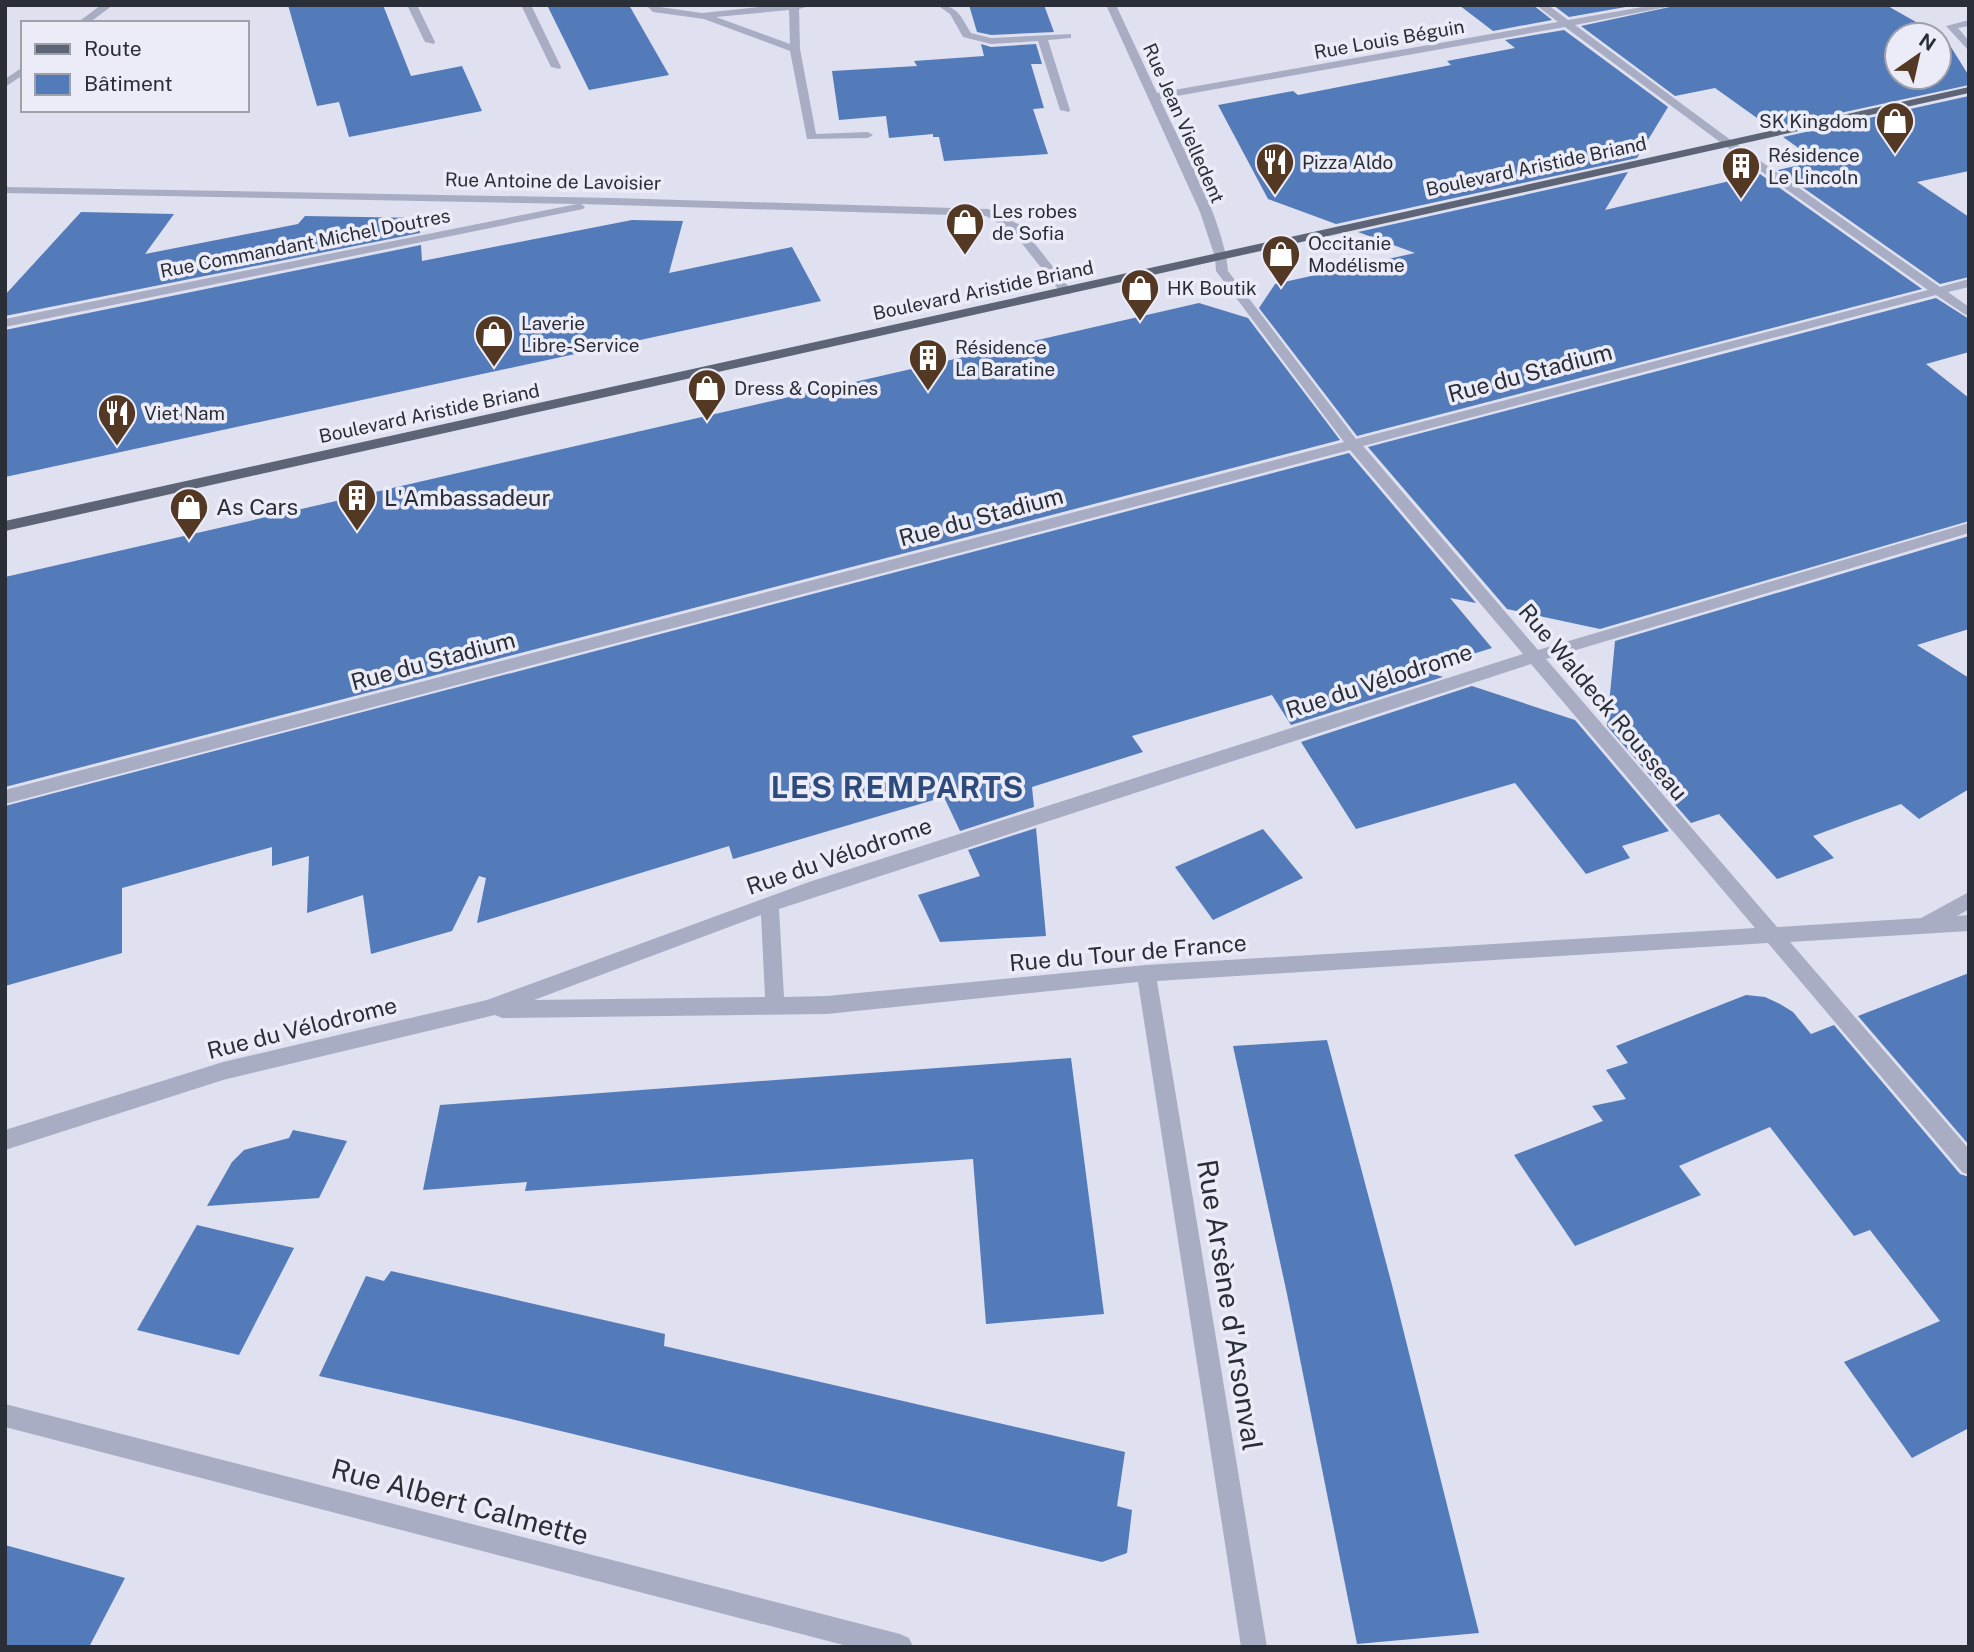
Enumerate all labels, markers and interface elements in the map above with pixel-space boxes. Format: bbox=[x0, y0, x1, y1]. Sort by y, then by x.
street label: Rue Louis Béguin bbox=[1312, 15, 1466, 63]
legend bbox=[21, 21, 248, 112]
north arrow bbox=[1883, 21, 1953, 91]
text: N bbox=[1915, 29, 1940, 55]
text: Route bbox=[84, 36, 142, 61]
street label: Rue Jean Vielledent bbox=[1139, 40, 1229, 206]
text: Bâtiment bbox=[84, 71, 173, 96]
shop icon: SK Kingdom bbox=[1874, 100, 1916, 155]
place label: SK Kingdom bbox=[1759, 110, 1868, 132]
street label: Boulevard Aristide Briand bbox=[1424, 132, 1648, 200]
restaurant icon: Pizza Aldo bbox=[1254, 141, 1296, 196]
place label: Résidence Le Lincoln bbox=[1768, 144, 1860, 188]
building icon: Résidence Le Lincoln bbox=[1720, 145, 1762, 200]
place label: Pizza Aldo bbox=[1302, 151, 1393, 173]
street label: Rue Antoine de Lavoisier bbox=[445, 168, 661, 194]
place label: Les robes de Sofia bbox=[992, 200, 1077, 244]
shop icon: Les robes de Sofia bbox=[944, 201, 986, 256]
street label: Rue Commandant Michel Doutres bbox=[158, 204, 452, 282]
place label: Occitanie Modélisme bbox=[1308, 232, 1405, 276]
shop icon: Occitanie Modélisme bbox=[1260, 233, 1302, 288]
street label: Boulevard Aristide Briand bbox=[871, 256, 1095, 324]
shop icon: HK Boutik bbox=[1119, 267, 1161, 322]
place label: HK Boutik bbox=[1167, 277, 1257, 299]
place label: Laverie Libre-Service bbox=[521, 312, 640, 356]
shop icon: Laverie Libre-Service bbox=[473, 313, 515, 368]
place label: Résidence La Baratine bbox=[955, 336, 1055, 380]
building icon: Résidence La Baratine bbox=[907, 337, 949, 392]
street label: Rue du Stadium bbox=[1445, 338, 1615, 407]
shop icon: Dress & Copines bbox=[686, 367, 728, 422]
place label: Dress & Copines bbox=[734, 377, 878, 399]
street label: Boulevard Aristide Briand bbox=[317, 379, 541, 447]
restaurant icon: Viet Nam bbox=[96, 392, 138, 447]
place label: Viet Nam bbox=[144, 402, 225, 424]
building icon: L'Ambassadeur bbox=[336, 477, 378, 532]
street label: Rue du Stadium bbox=[896, 482, 1066, 551]
place label: L'Ambassadeur bbox=[384, 484, 551, 511]
shop icon: As Cars bbox=[168, 486, 210, 541]
place label: As Cars bbox=[216, 493, 298, 520]
street label: Rue Waldeck Rousseau bbox=[1513, 598, 1693, 805]
street label: Rue du Stadium bbox=[348, 626, 518, 695]
street label: Rue du Vélodrome bbox=[1282, 638, 1476, 723]
district label: LES REMPARTS bbox=[771, 769, 1025, 805]
street label: Rue du Vélodrome bbox=[742, 811, 935, 900]
street label: Rue du Tour de France bbox=[1008, 929, 1248, 976]
street label: Rue du Vélodrome bbox=[204, 991, 399, 1064]
street label: Rue Arsène d'Arsonval bbox=[1191, 1157, 1270, 1453]
street label: Rue Albert Calmette bbox=[328, 1451, 592, 1552]

